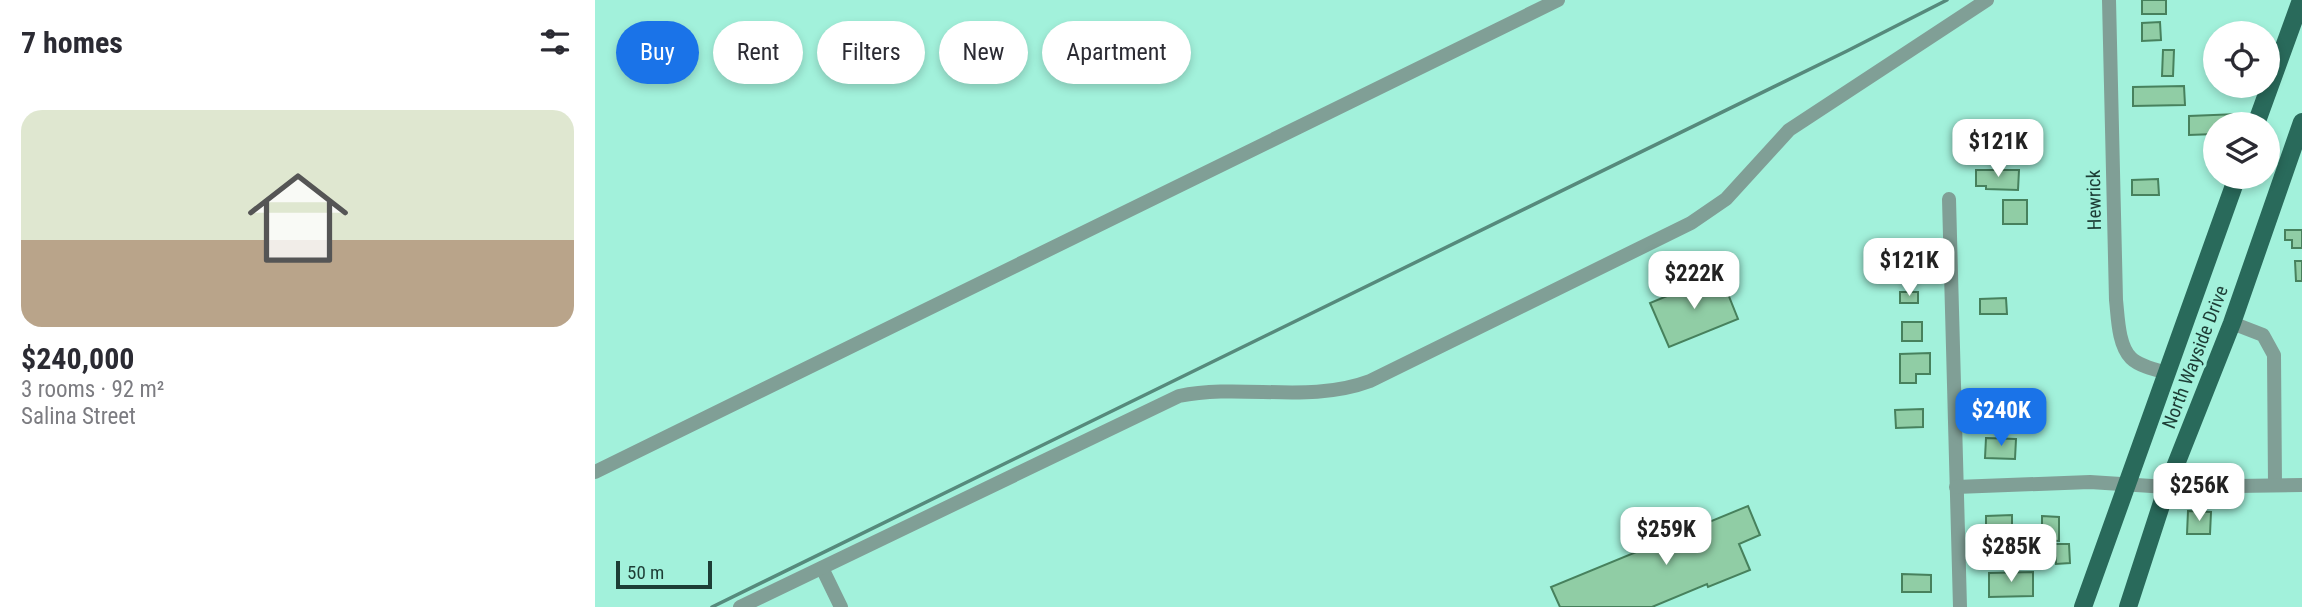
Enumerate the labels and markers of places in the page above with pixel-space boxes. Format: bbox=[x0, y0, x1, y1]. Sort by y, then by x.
pin: $121K bbox=[1949, 120, 2047, 179]
pin: $121K bbox=[1860, 238, 1958, 298]
pin: $222K bbox=[1645, 252, 1743, 311]
pin: $240K bbox=[1952, 388, 2050, 448]
pin: $256K bbox=[2150, 463, 2248, 523]
pin: $259K bbox=[1617, 508, 1715, 567]
pin: $285K bbox=[1962, 524, 2060, 584]

